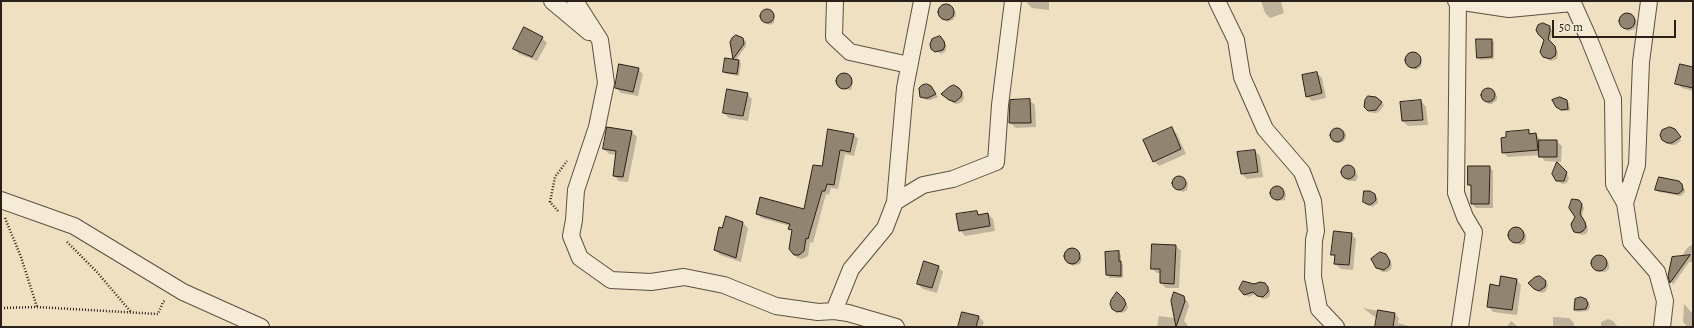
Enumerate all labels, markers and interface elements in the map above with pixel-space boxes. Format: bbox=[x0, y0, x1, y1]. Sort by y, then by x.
scale bar bbox=[1554, 12, 1678, 38]
text: 50 m bbox=[1559, 19, 1583, 35]

